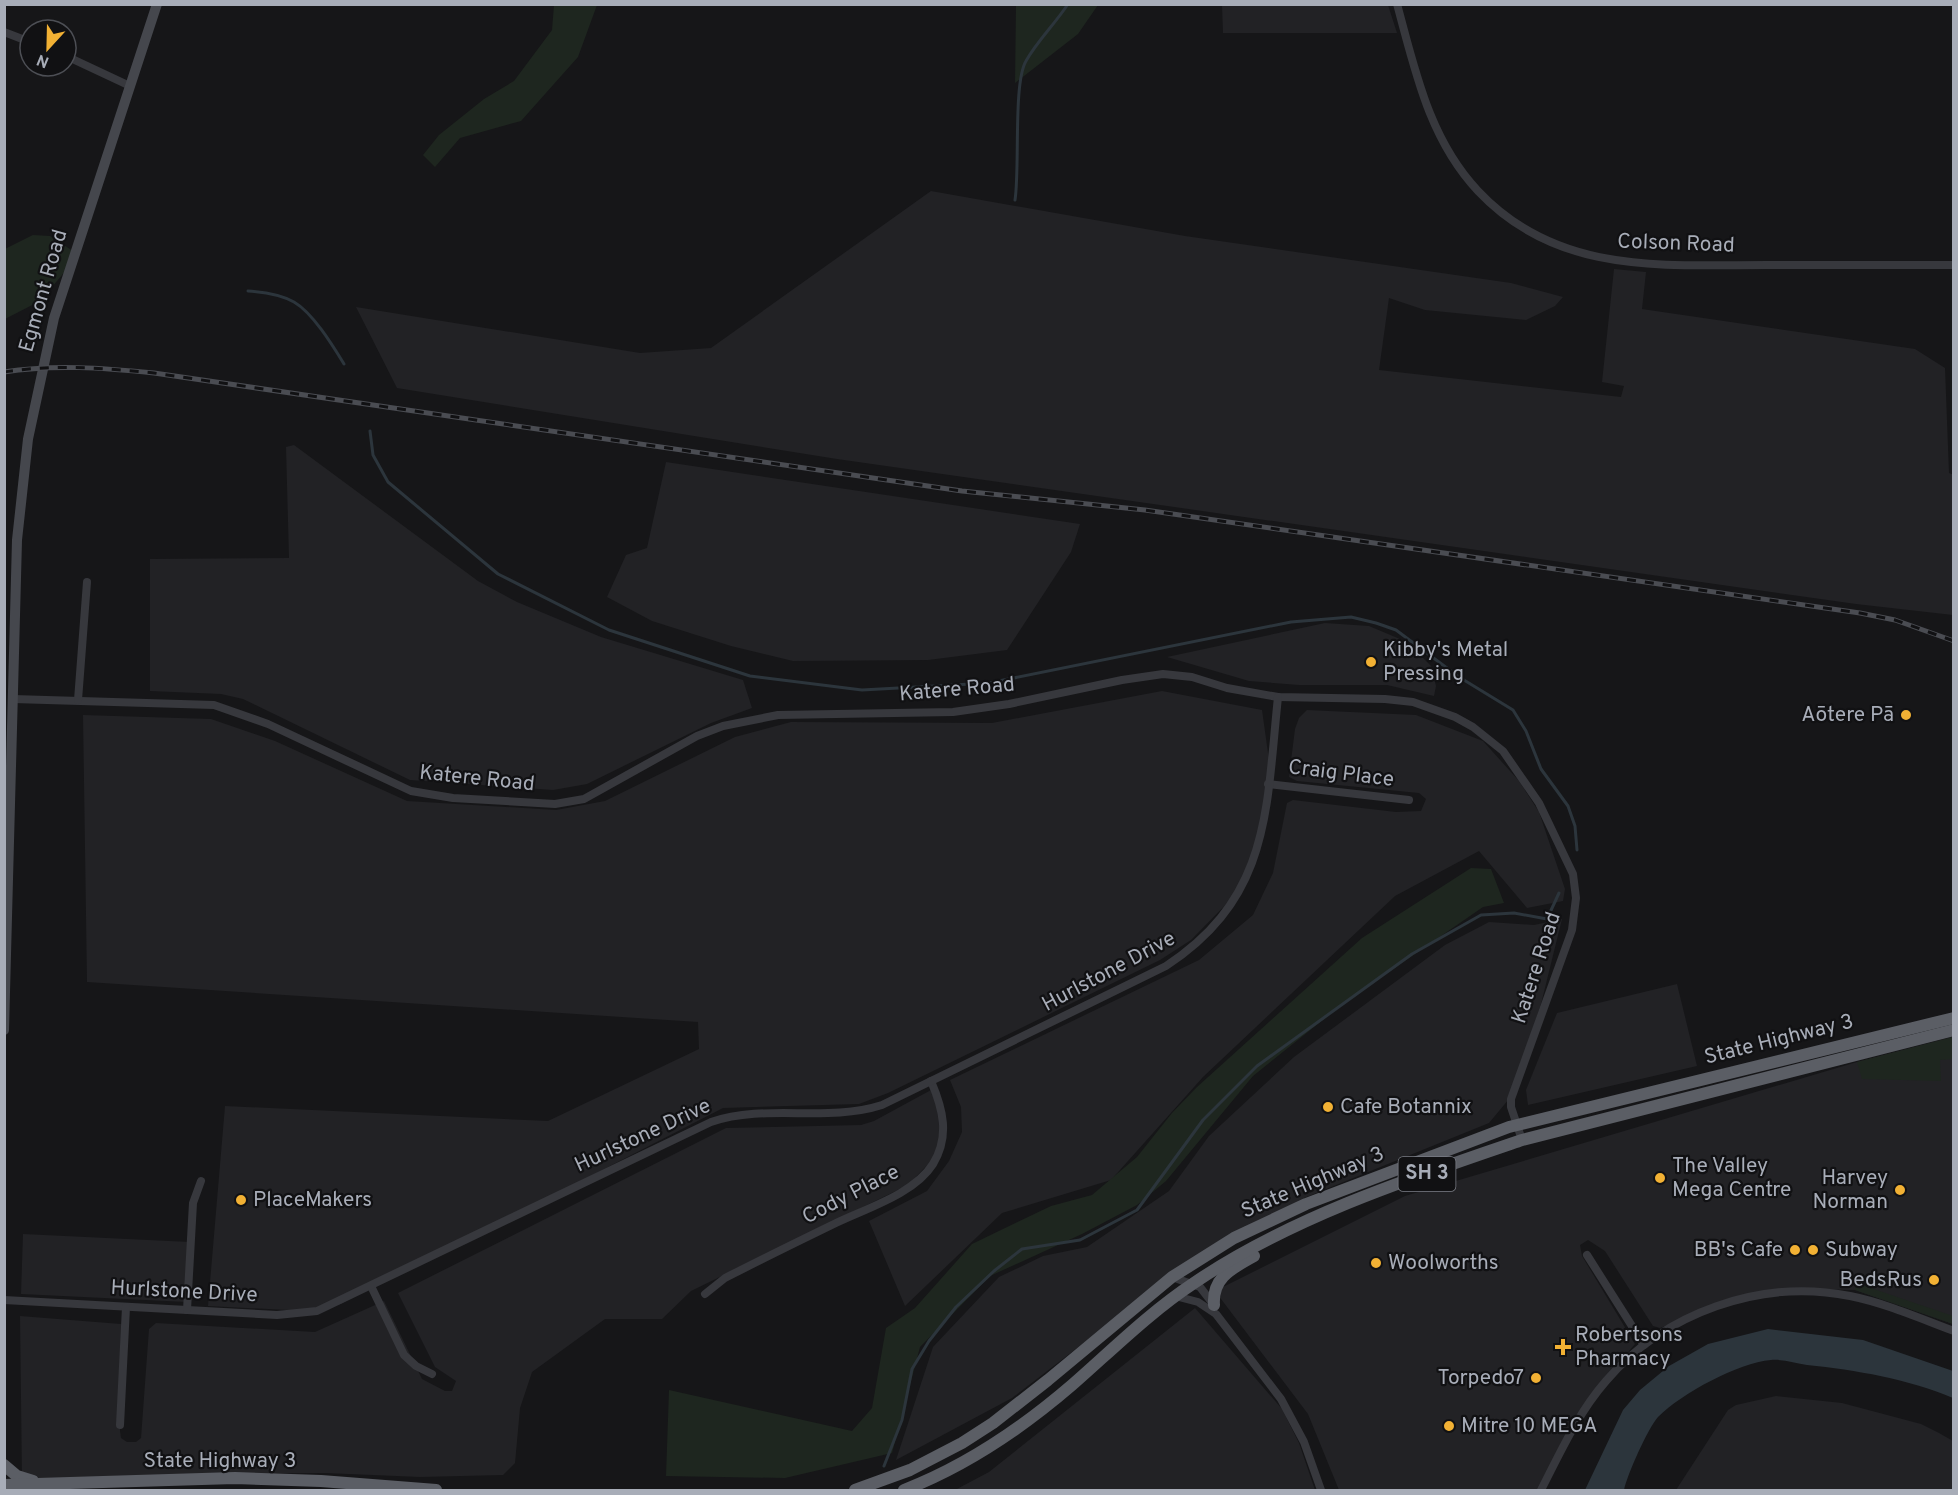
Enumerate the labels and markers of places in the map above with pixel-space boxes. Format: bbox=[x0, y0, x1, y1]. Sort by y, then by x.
place label: Kibby's Metal Pressing bbox=[1383, 637, 1508, 688]
marker: Kibby's Metal Pressing bbox=[1364, 655, 1378, 669]
place label: Aōtere Pā bbox=[1801, 702, 1894, 729]
marker: Aōtere Pā bbox=[1899, 708, 1913, 722]
place label: Cafe Botannix bbox=[1340, 1094, 1472, 1121]
marker: Cafe Botannix bbox=[1321, 1100, 1335, 1114]
place label: The Valley Mega Centre bbox=[1672, 1153, 1791, 1204]
place label: Harvey Norman bbox=[1812, 1165, 1888, 1216]
marker: The Valley Mega Centre bbox=[1653, 1171, 1667, 1185]
marker: Harvey Norman bbox=[1893, 1183, 1907, 1197]
place label: PlaceMakers bbox=[253, 1187, 372, 1214]
marker: PlaceMakers bbox=[234, 1193, 248, 1207]
place label: BB's Cafe bbox=[1694, 1237, 1783, 1264]
place label: Subway bbox=[1825, 1237, 1898, 1264]
marker: BB's Cafe bbox=[1788, 1243, 1802, 1257]
marker: Subway bbox=[1806, 1243, 1820, 1257]
place label: Woolworths bbox=[1388, 1250, 1499, 1277]
marker: Woolworths bbox=[1369, 1256, 1383, 1270]
place label: BedsRus bbox=[1839, 1267, 1922, 1294]
marker: BedsRus bbox=[1927, 1273, 1941, 1287]
place label: Robertsons Pharmacy bbox=[1575, 1322, 1683, 1373]
marker: Robertsons Pharmacy bbox=[1556, 1340, 1570, 1354]
place label: Torpedo7 bbox=[1438, 1365, 1524, 1392]
marker: Torpedo7 bbox=[1529, 1371, 1543, 1385]
place label: Mitre 10 MEGA bbox=[1461, 1413, 1597, 1440]
marker: Mitre 10 MEGA bbox=[1442, 1419, 1456, 1433]

